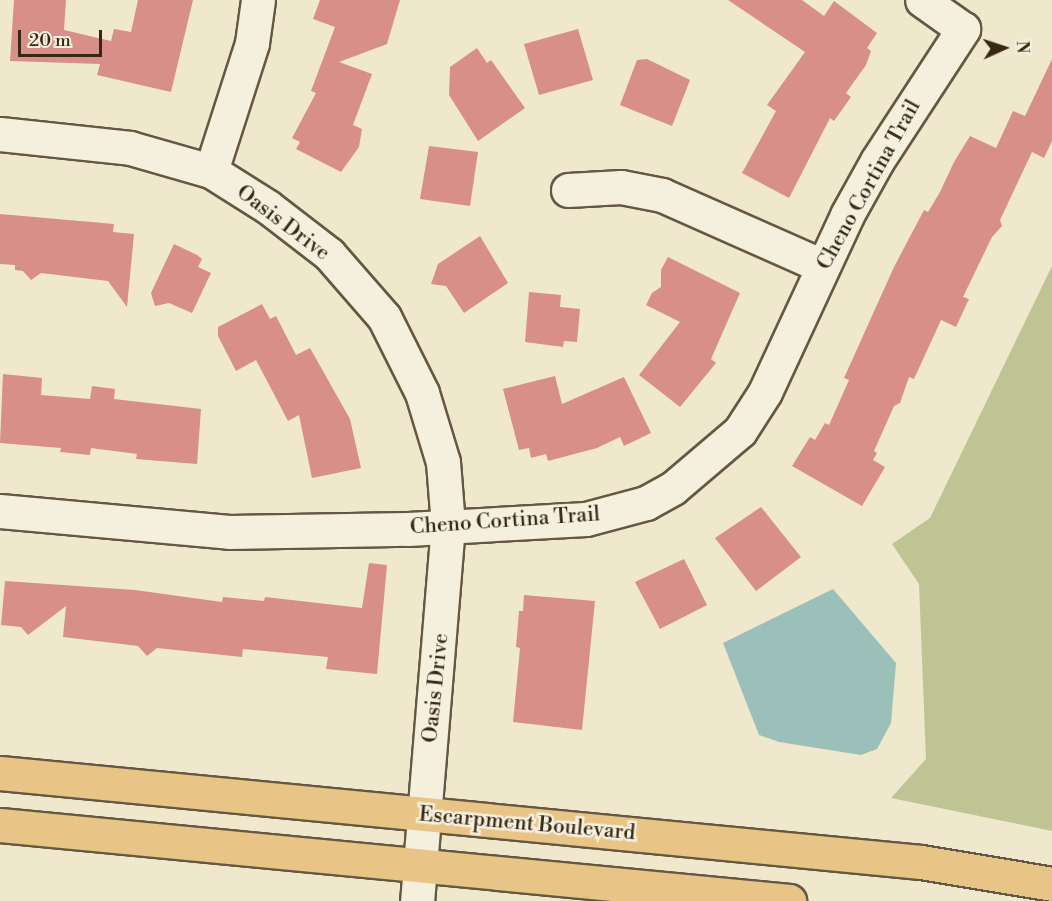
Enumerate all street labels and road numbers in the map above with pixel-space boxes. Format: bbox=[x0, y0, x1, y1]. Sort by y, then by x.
street label: Cheno Cortina Trail bbox=[812, 96, 926, 274]
street label: Oasis Drive bbox=[231, 180, 335, 266]
street label: Cheno Cortina Trail bbox=[409, 502, 601, 540]
street label: Oasis Drive bbox=[418, 632, 454, 744]
street label: Escarpment Boulevard bbox=[418, 802, 636, 846]

